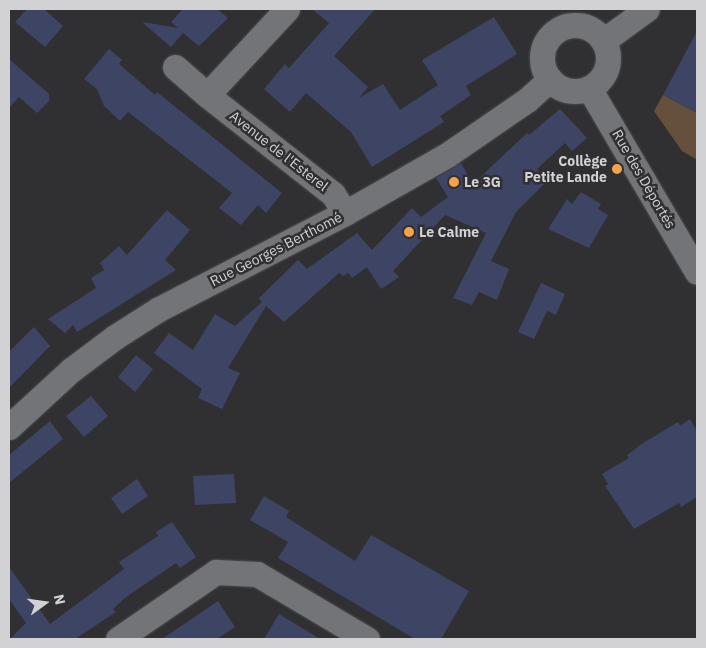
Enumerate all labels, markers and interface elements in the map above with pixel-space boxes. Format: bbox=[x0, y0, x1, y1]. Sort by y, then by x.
street label: Avenue de l'Esterel bbox=[226, 107, 332, 195]
street label: Rue des Déportés bbox=[609, 127, 679, 231]
place label: Collège Petite Lande bbox=[524, 153, 607, 186]
marker: Collège Petite Lande bbox=[611, 163, 623, 175]
place label: Le 3G bbox=[464, 174, 501, 190]
marker: Le 3G bbox=[448, 176, 460, 188]
street label: Rue Georges Berthomé bbox=[207, 208, 345, 290]
place label: Le Calme bbox=[419, 224, 479, 240]
marker: Le Calme bbox=[403, 226, 415, 238]
north arrow bbox=[20, 578, 70, 628]
text: N bbox=[50, 592, 70, 606]

